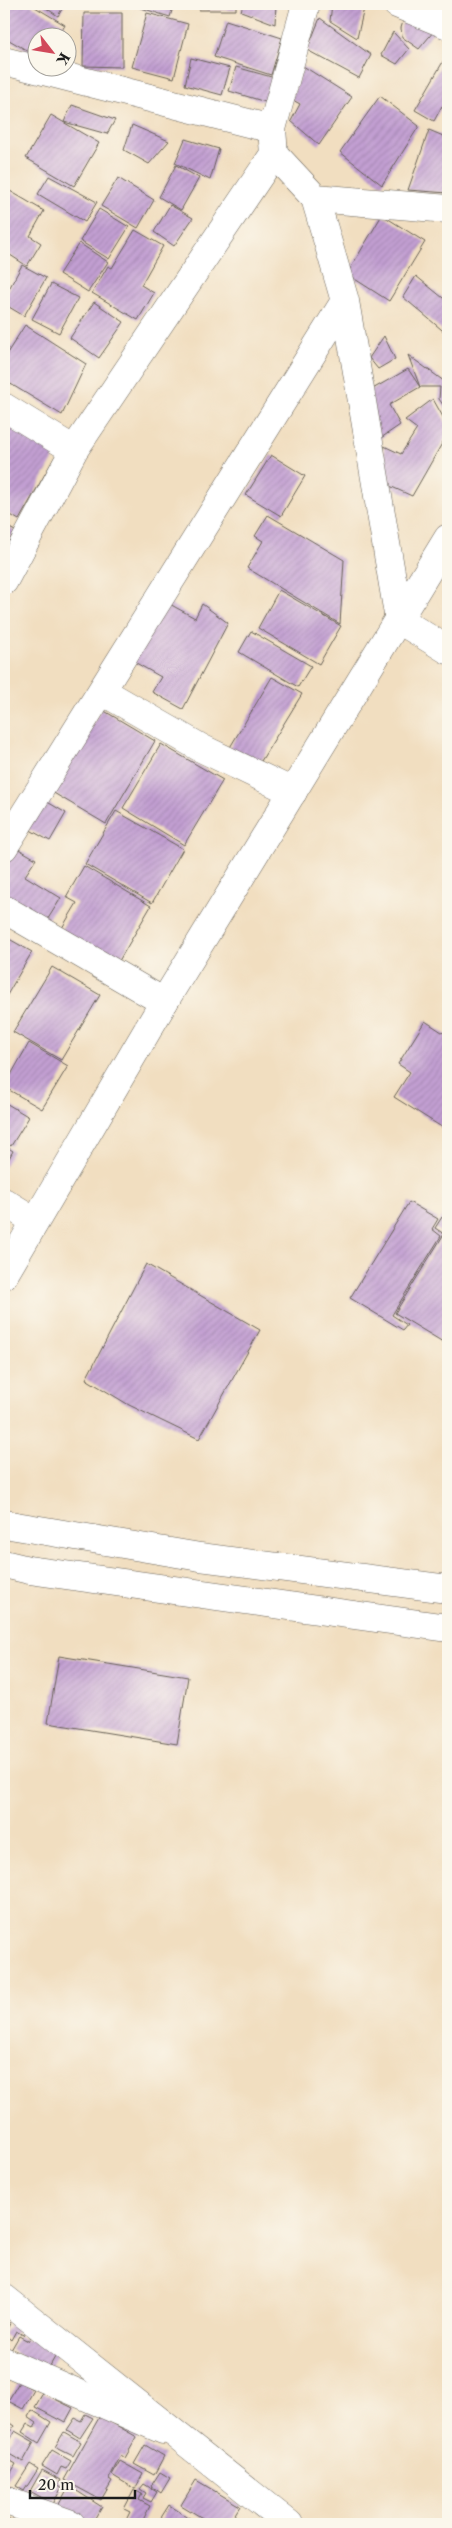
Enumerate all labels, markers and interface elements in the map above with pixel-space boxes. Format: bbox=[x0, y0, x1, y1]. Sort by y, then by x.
north arrow bbox=[28, 28, 78, 78]
text: K bbox=[52, 49, 74, 69]
scale bar bbox=[30, 2468, 135, 2500]
text: 20 m bbox=[38, 2475, 74, 2494]

